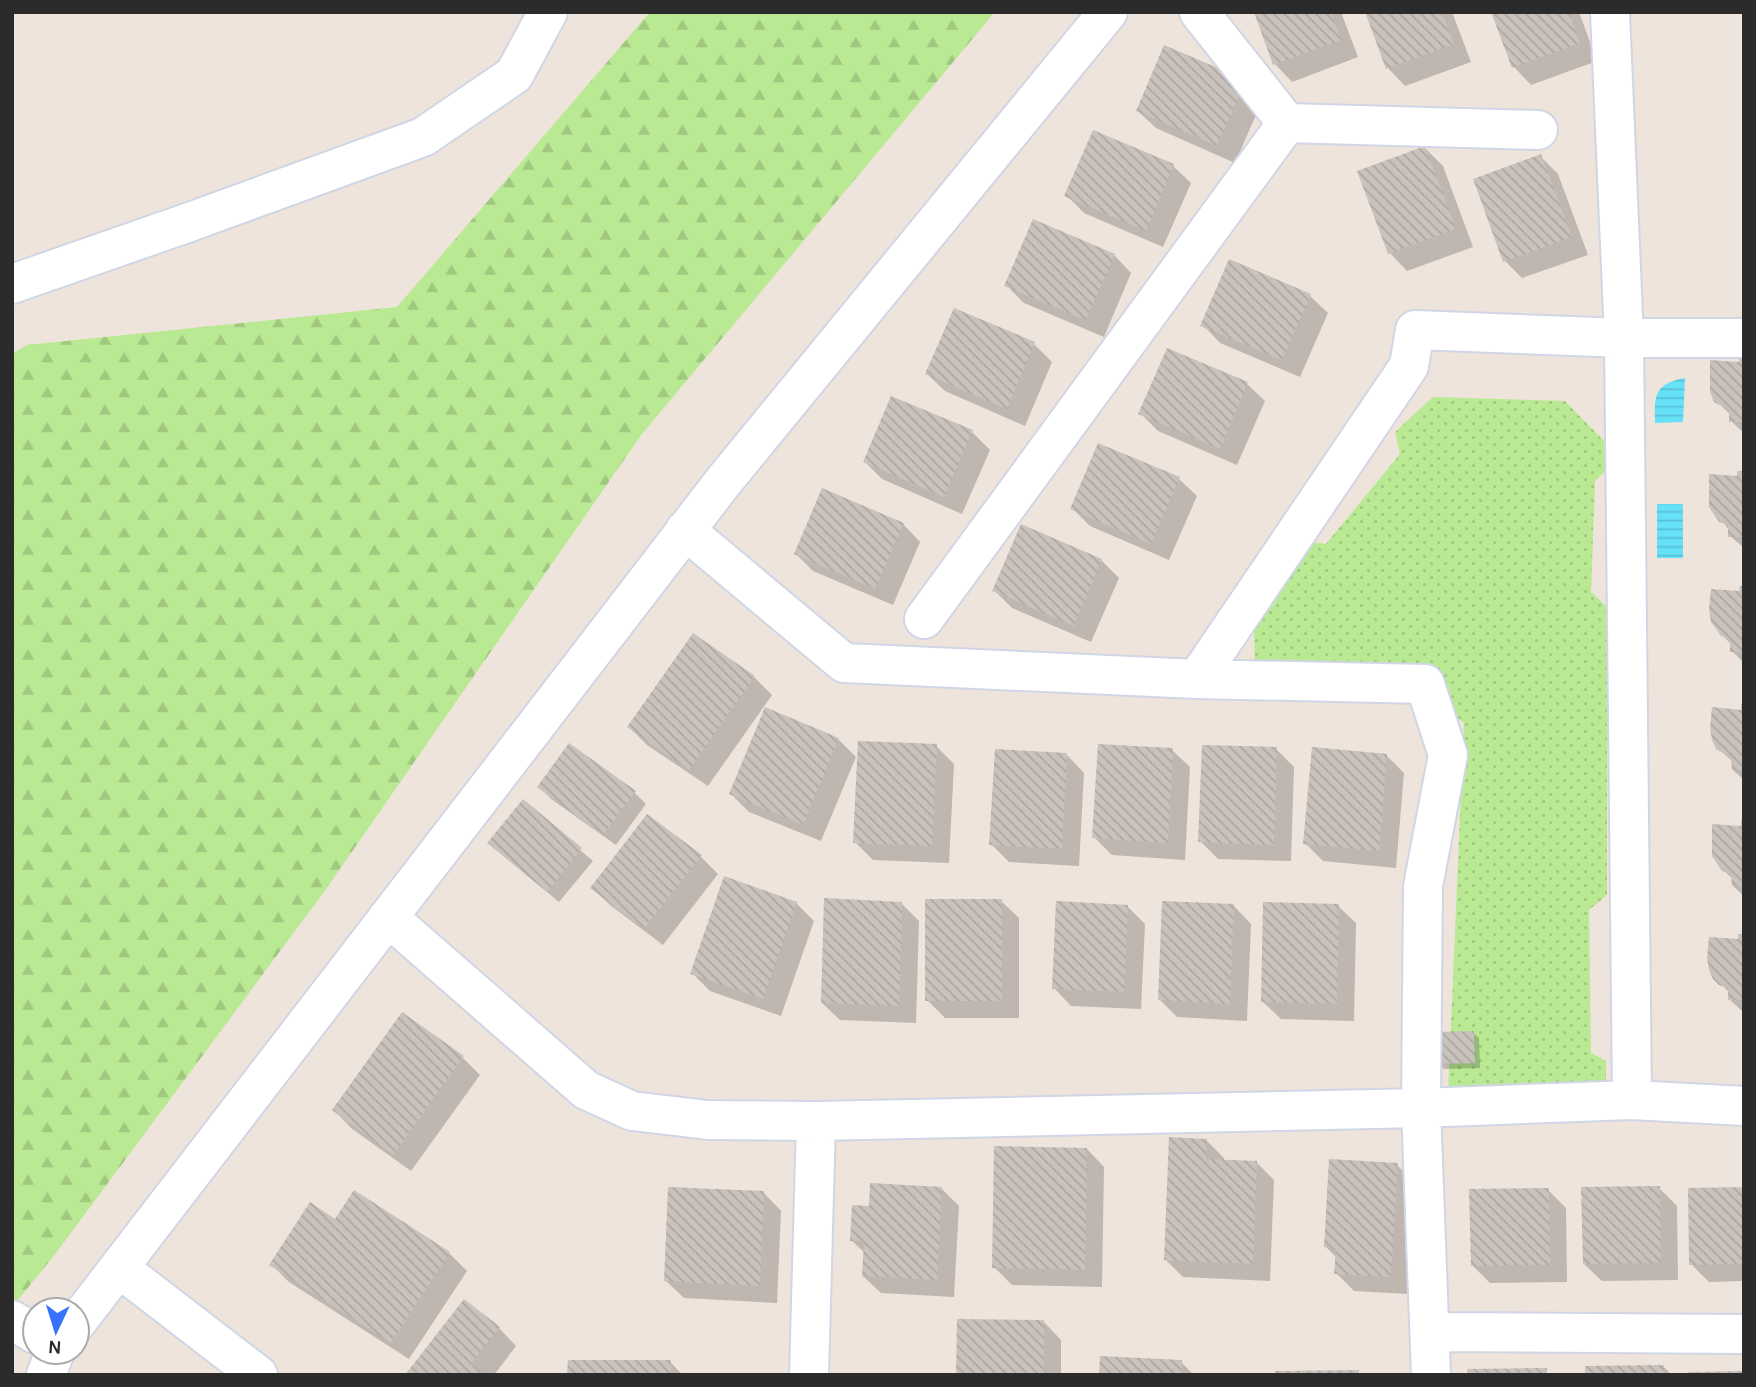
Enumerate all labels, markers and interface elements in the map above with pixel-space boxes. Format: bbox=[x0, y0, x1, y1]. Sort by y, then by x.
north arrow bbox=[21, 1296, 91, 1366]
text: N bbox=[47, 1336, 62, 1358]

